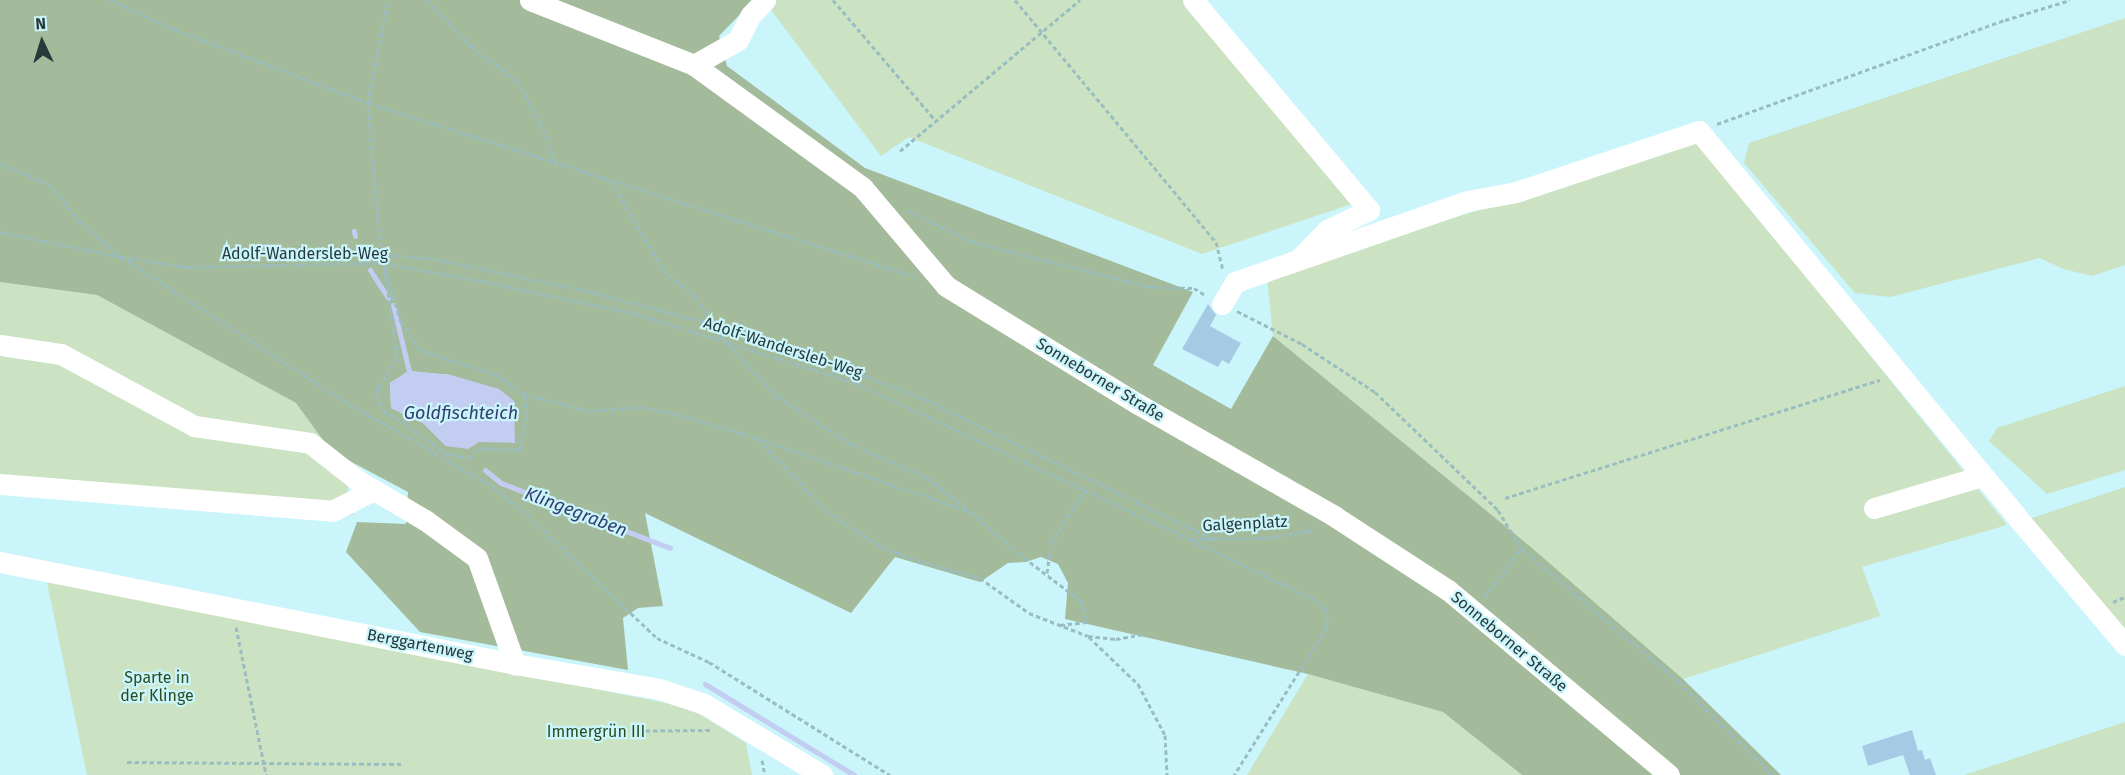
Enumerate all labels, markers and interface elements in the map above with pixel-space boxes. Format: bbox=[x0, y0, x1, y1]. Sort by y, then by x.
north arrow bbox=[12, 12, 72, 72]
text: N bbox=[35, 14, 47, 33]
street label: Adolf-Wandersleb-Weg bbox=[222, 244, 388, 264]
street label: Adolf-Wandersleb-Weg bbox=[701, 313, 865, 383]
street label: Sonneborner Straße bbox=[1032, 334, 1168, 426]
water label: Goldfischteich bbox=[404, 402, 518, 424]
water label: Klingegraben bbox=[522, 483, 630, 541]
street label: Galgenplatz bbox=[1202, 512, 1288, 536]
street label: Sonneborner Straße bbox=[1447, 588, 1571, 696]
street label: Berggartenweg bbox=[365, 625, 475, 665]
park label: Sparte in der Klinge bbox=[120, 668, 194, 706]
park label: Immergrün III bbox=[547, 722, 645, 742]

